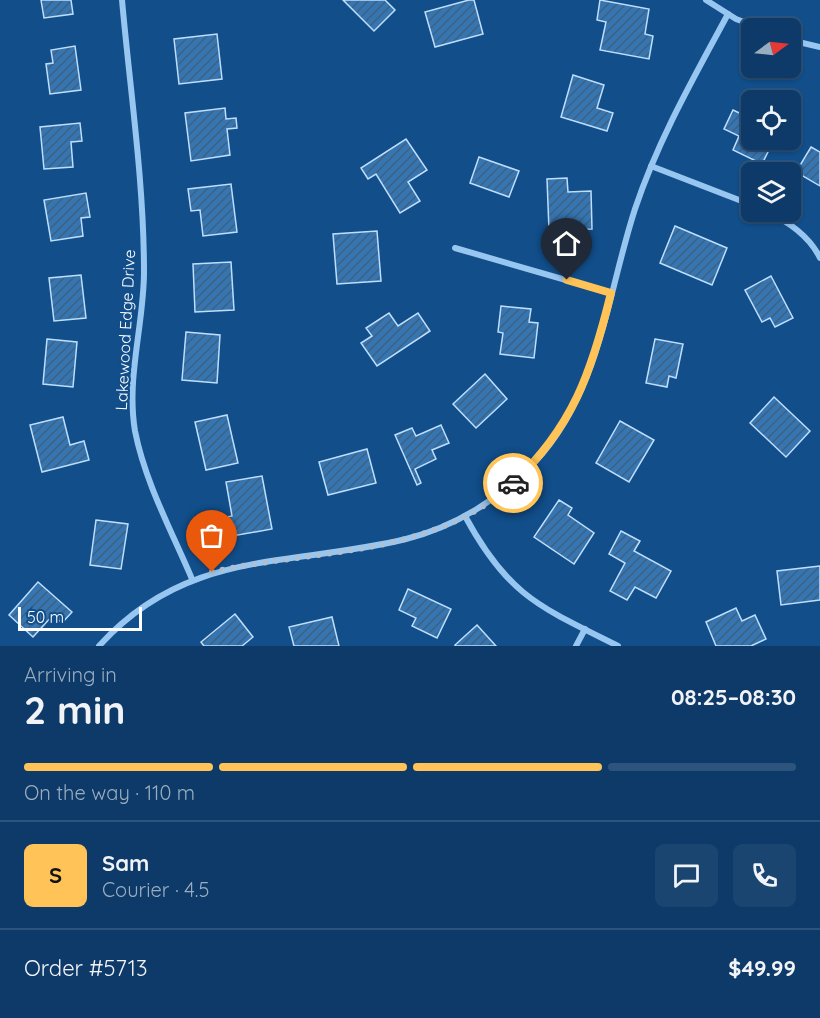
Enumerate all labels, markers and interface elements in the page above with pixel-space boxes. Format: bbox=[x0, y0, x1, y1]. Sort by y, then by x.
north arrow bbox=[741, 18, 801, 78]
map controls bbox=[741, 18, 801, 222]
button: locate bbox=[741, 90, 801, 150]
button: layers bbox=[741, 162, 801, 222]
pin bbox=[541, 218, 592, 280]
icon: home bbox=[550, 227, 583, 260]
street label: Lakewood Edge Drive bbox=[111, 249, 139, 411]
courier bbox=[483, 453, 543, 513]
icon: car bbox=[497, 467, 530, 500]
pin bbox=[186, 510, 237, 572]
icon: bag bbox=[195, 519, 228, 552]
scale bar bbox=[18, 604, 142, 632]
text: 50 m bbox=[27, 607, 64, 627]
text: Arriving in bbox=[24, 662, 117, 687]
text: 08:25–08:30 bbox=[671, 683, 796, 711]
text: 2 min bbox=[24, 685, 126, 734]
text: On the way · 110 m bbox=[24, 780, 195, 805]
button: chat bbox=[655, 844, 718, 907]
button: phone bbox=[733, 844, 796, 907]
text: Sam bbox=[102, 849, 149, 877]
text: S bbox=[49, 861, 62, 889]
text: Courier · 4.5 bbox=[102, 877, 209, 902]
text: Order #5713 bbox=[24, 954, 147, 982]
text: $49.99 bbox=[728, 954, 796, 982]

